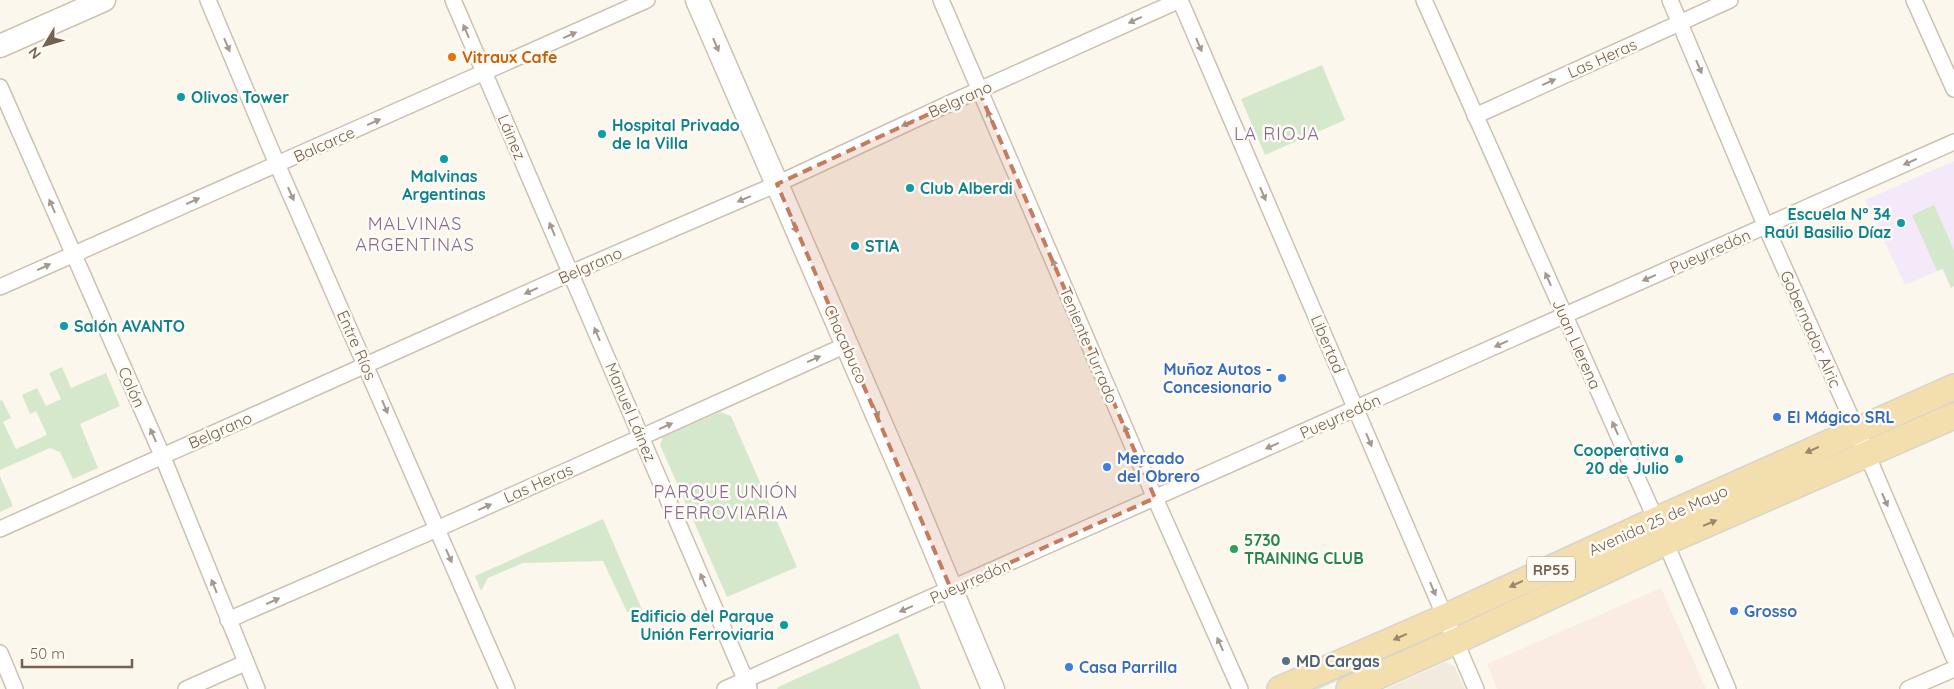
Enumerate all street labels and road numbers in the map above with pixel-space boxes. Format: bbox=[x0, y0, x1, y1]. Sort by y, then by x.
street label: Las Heras bbox=[1564, 34, 1640, 82]
street label: Belgrano bbox=[925, 76, 995, 122]
street label: Láinez bbox=[493, 111, 531, 163]
street label: Balcarce bbox=[290, 122, 358, 166]
street label: Pueyrredón bbox=[1667, 224, 1753, 278]
street label: Belgrano bbox=[555, 242, 625, 288]
street label: Gobernador Alric bbox=[1776, 267, 1846, 391]
street label: Teniente Turrado bbox=[1055, 284, 1123, 406]
street label: Juan Llerena bbox=[1548, 296, 1606, 392]
street label: Chacabuco bbox=[820, 302, 872, 386]
street label: Entre Ríos bbox=[333, 307, 381, 383]
street label: Libertad bbox=[1307, 312, 1349, 376]
street label: Manuel Láinez bbox=[601, 359, 661, 465]
street label: Colón bbox=[114, 363, 150, 411]
street label: Pueyrredón bbox=[1297, 389, 1383, 443]
street label: Belgrano bbox=[185, 407, 255, 453]
street label: Las Heras bbox=[500, 459, 576, 507]
street label: Avenida 25 de Mayo bbox=[1585, 480, 1731, 560]
street label: Pueyrredón bbox=[927, 554, 1013, 608]
road number: RP55 bbox=[1527, 556, 1575, 582]

